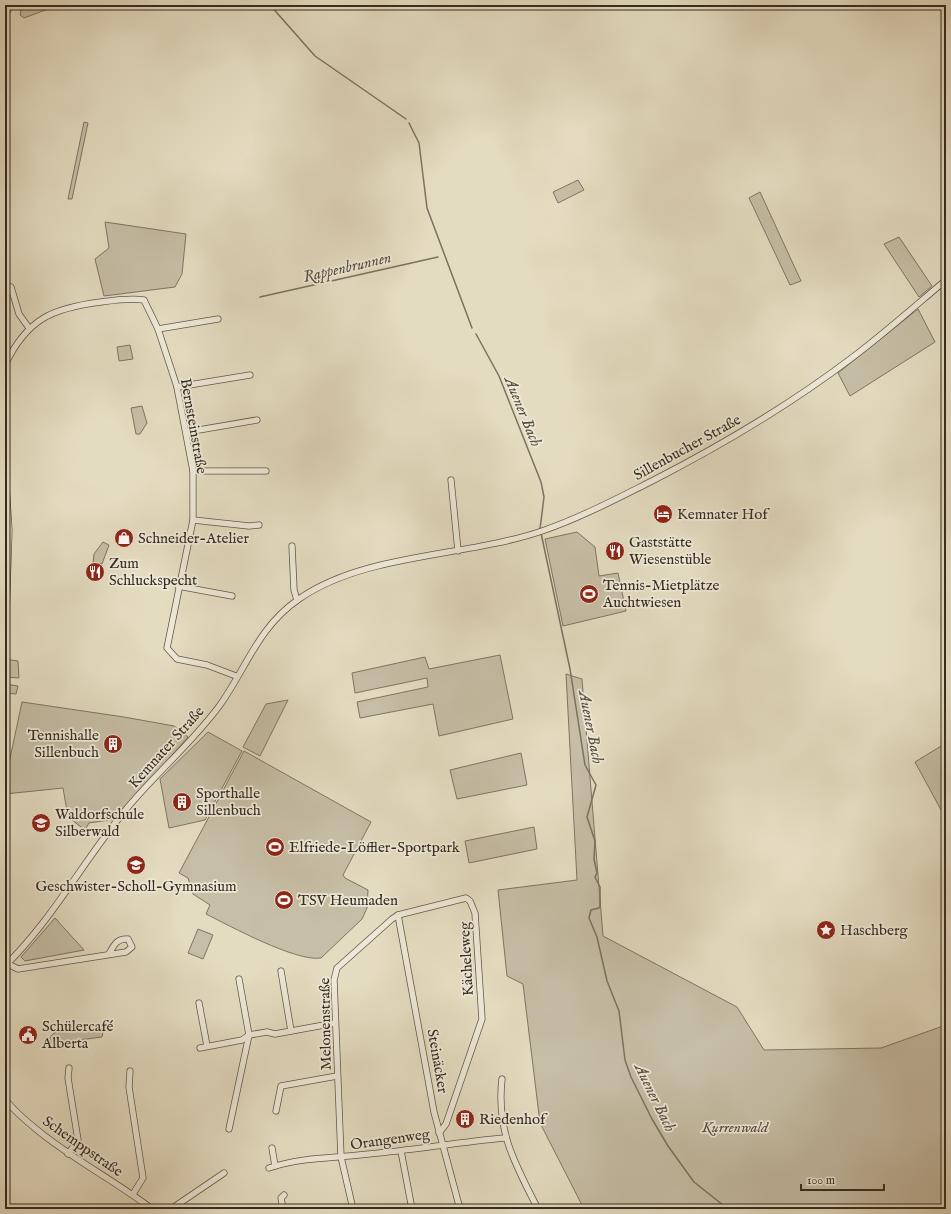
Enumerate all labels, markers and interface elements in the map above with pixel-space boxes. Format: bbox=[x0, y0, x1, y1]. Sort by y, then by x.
water label: Rappenbrunnen bbox=[301, 248, 394, 288]
water label: Auener Bach bbox=[498, 372, 545, 450]
street label: Bernsteinstraße bbox=[176, 377, 211, 475]
street label: Sillenbucher Straße bbox=[630, 410, 744, 485]
hotel icon: Kemnater Hof bbox=[652, 503, 674, 525]
place label: Kemnater Hof bbox=[677, 505, 770, 524]
shop icon: Schneider-Atelier bbox=[113, 527, 135, 549]
place label: Schneider-Atelier bbox=[138, 529, 249, 548]
place label: Gaststätte Wiesenstüble bbox=[629, 533, 711, 569]
restaurant icon: Gaststätte Wiesenstüble bbox=[604, 540, 626, 562]
place label: Zum Schluckspecht bbox=[109, 554, 197, 590]
restaurant icon: Zum Schluckspecht bbox=[84, 561, 106, 583]
place label: Tennis-Mietplätze Auchtwiesen bbox=[602, 576, 720, 612]
sports icon: Tennis-Mietplätze Auchtwiesen bbox=[578, 583, 600, 605]
water label: Auener Bach bbox=[573, 687, 607, 766]
street label: Kemnater Straße bbox=[124, 702, 208, 792]
place label: Tennishalle Sillenbuch bbox=[28, 726, 99, 762]
building icon: Tennishalle Sillenbuch bbox=[102, 733, 124, 755]
place label: Sporthalle Sillenbuch bbox=[196, 784, 261, 820]
building icon: Sporthalle Sillenbuch bbox=[171, 791, 193, 813]
place label: Waldorfschule Silberwald bbox=[55, 805, 144, 841]
school or university icon: Waldorfschule Silberwald bbox=[30, 812, 52, 834]
sports icon: Elfriede-Löffler-Sportpark bbox=[264, 836, 286, 858]
place label: Elfriede-Löffler-Sportpark bbox=[289, 838, 461, 857]
school or university icon: Geschwister-Scholl-Gymnasium bbox=[125, 854, 147, 876]
place label: Geschwister-Scholl-Gymnasium bbox=[35, 877, 237, 896]
sports icon: TSV Heumaden bbox=[273, 889, 295, 911]
place label: TSV Heumaden bbox=[298, 891, 398, 910]
place icon: Haschberg bbox=[815, 919, 837, 941]
street label: Kächeleweg bbox=[455, 921, 478, 997]
place label: Haschberg bbox=[840, 921, 908, 940]
street label: Melonenstraße bbox=[315, 977, 336, 1071]
place label: Schülercafé Alberta bbox=[41, 1017, 114, 1053]
public building icon: Schülercafé Alberta bbox=[17, 1024, 39, 1046]
street label: Steinäcker bbox=[423, 1027, 453, 1095]
water label: Auener Bach bbox=[628, 1058, 680, 1136]
building icon: Riedenhof bbox=[454, 1108, 476, 1130]
place label: Riedenhof bbox=[479, 1110, 548, 1129]
street label: Schemppstraße bbox=[39, 1112, 127, 1181]
park label: Kurrenwald bbox=[701, 1118, 769, 1137]
street label: Orangenweg bbox=[349, 1124, 432, 1154]
scale bar bbox=[801, 1166, 884, 1192]
text: 100 m bbox=[807, 1173, 835, 1188]

